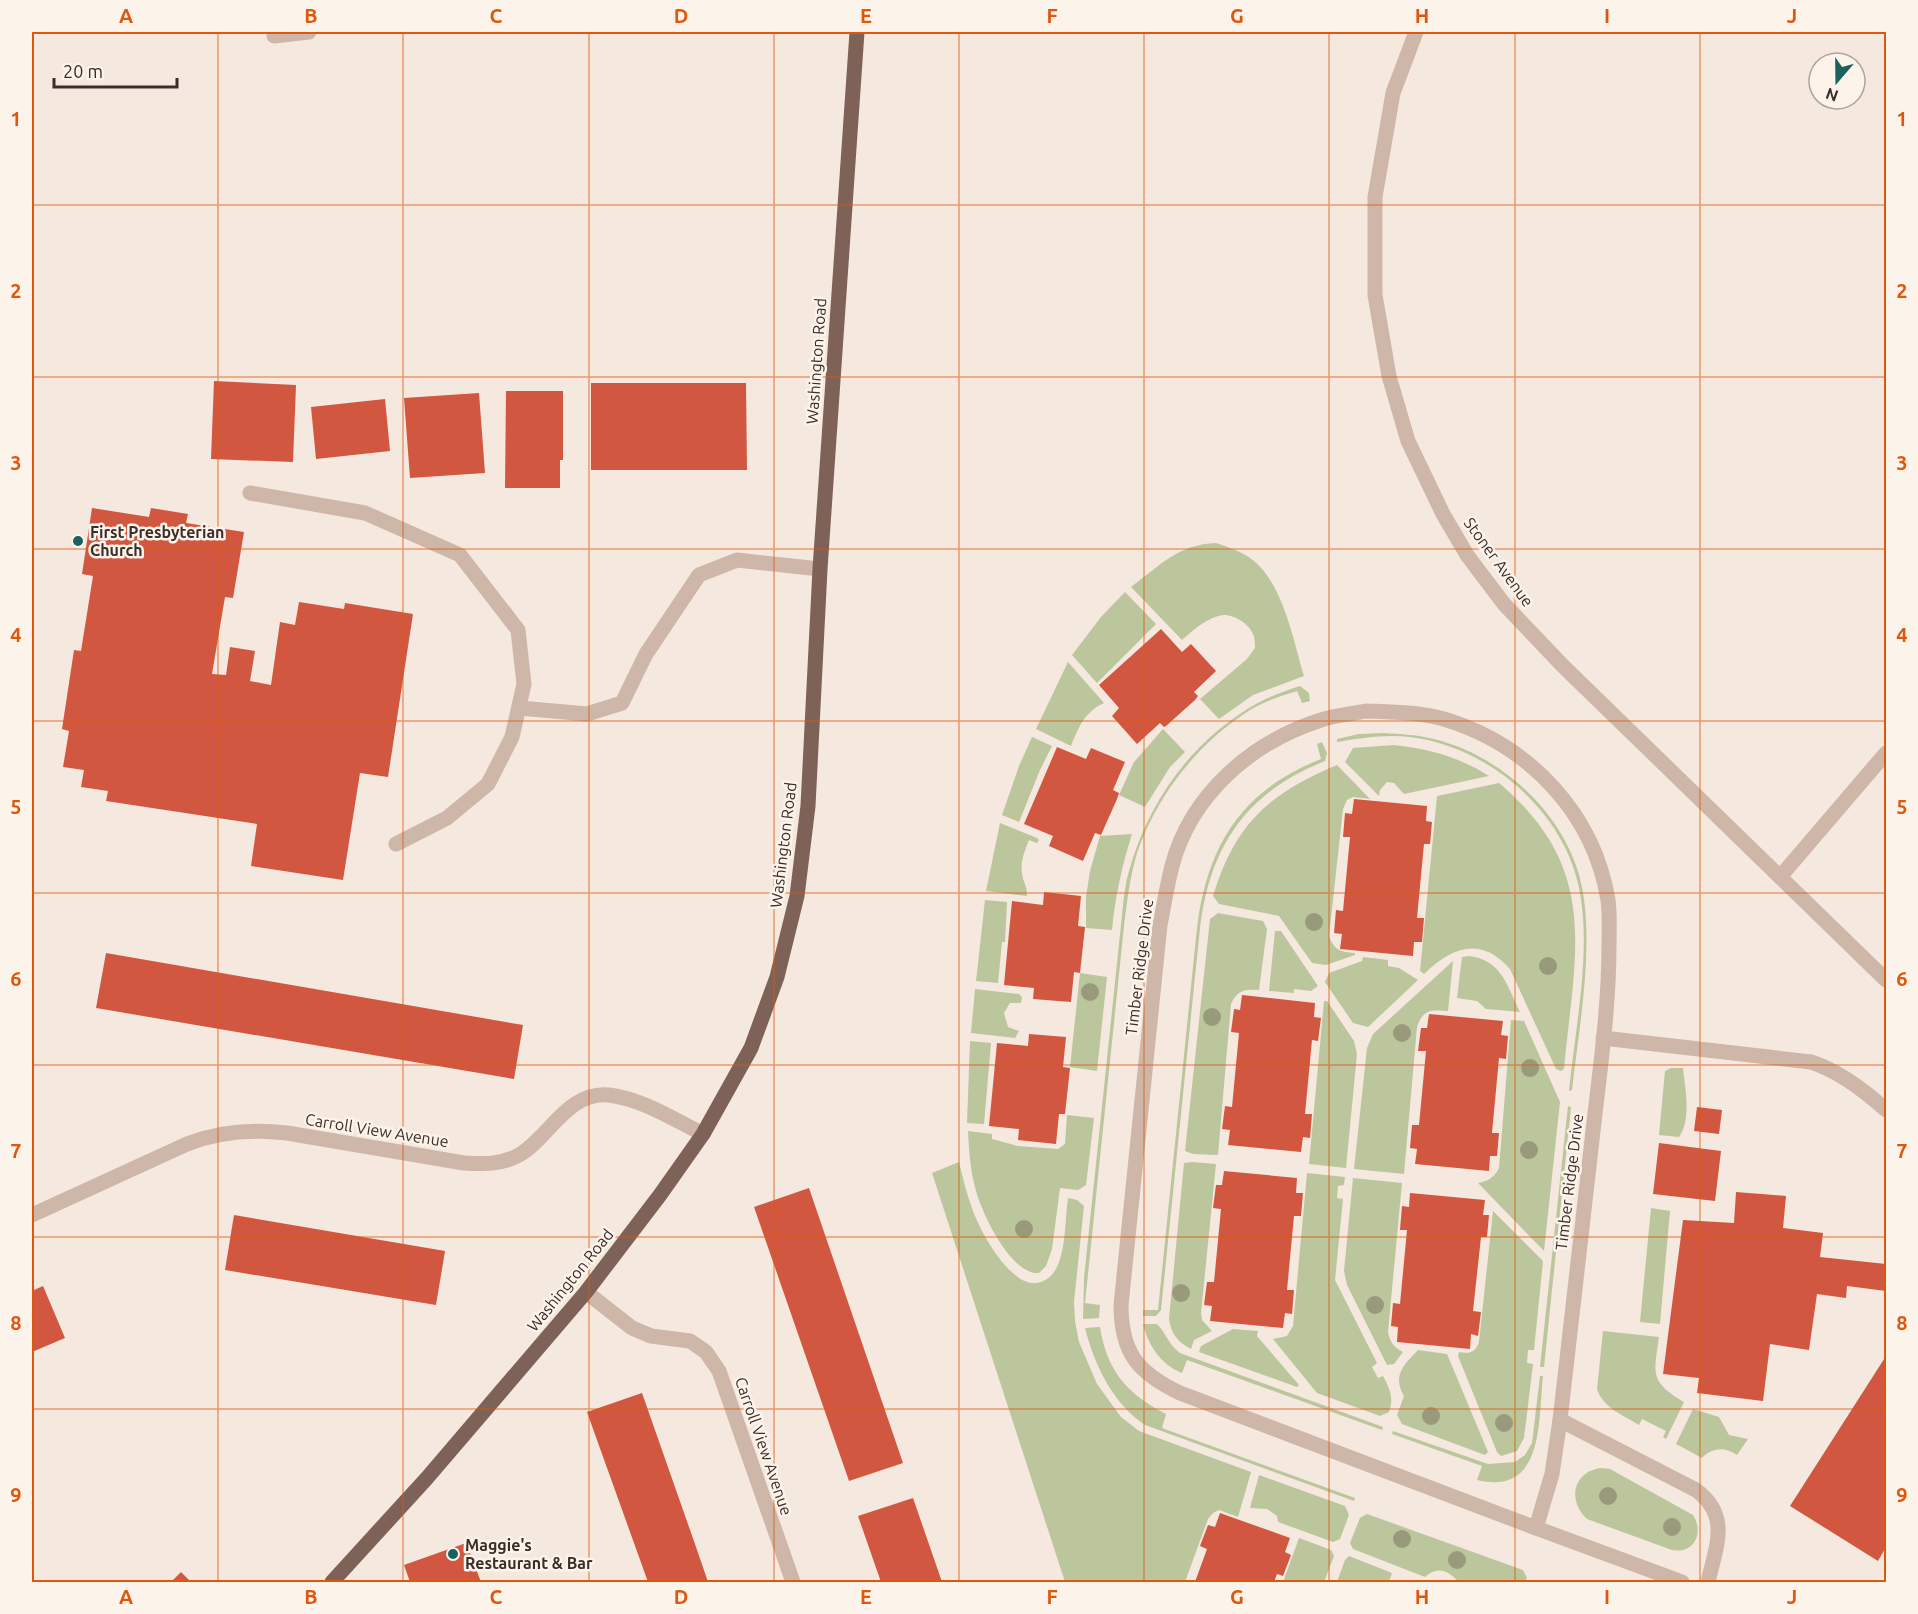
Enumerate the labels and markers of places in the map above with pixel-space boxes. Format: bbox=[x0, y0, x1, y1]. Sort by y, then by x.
place label: First Presbyterian Church bbox=[90, 523, 224, 559]
marker: First Presbyterian Church bbox=[71, 534, 85, 548]
place label: Maggie's Restaurant & Bar bbox=[465, 1536, 593, 1572]
marker: Maggie's Restaurant & Bar bbox=[446, 1547, 460, 1561]

